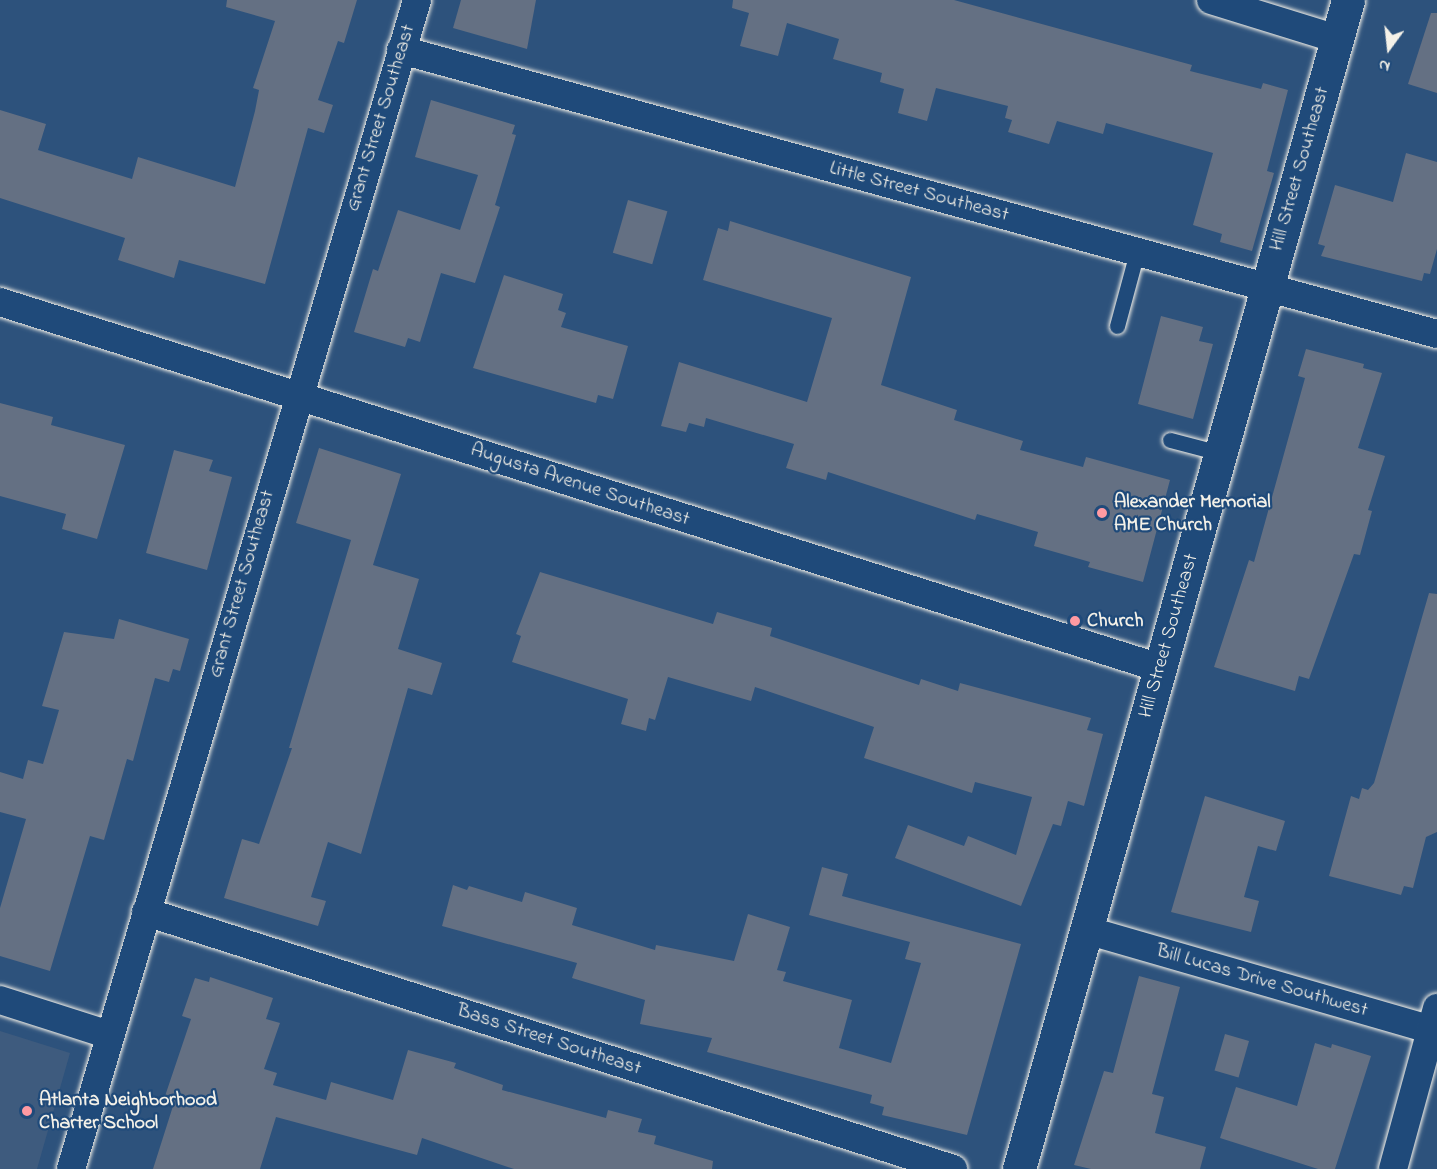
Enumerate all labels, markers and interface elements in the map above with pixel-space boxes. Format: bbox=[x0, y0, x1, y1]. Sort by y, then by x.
north arrow bbox=[1359, 18, 1419, 78]
street label: Grant Street Southeast bbox=[341, 22, 421, 214]
text: N bbox=[1376, 52, 1393, 78]
street label: Hill Street Southeast bbox=[1265, 84, 1335, 254]
street label: Little Street Southeast bbox=[827, 157, 1011, 227]
street label: Augusta Avenue Southeast bbox=[467, 438, 693, 532]
street label: Grant Street Southeast bbox=[204, 487, 280, 681]
place label: Alexander Memorial AME Church bbox=[1114, 490, 1271, 537]
marker: Alexander Memorial AME Church bbox=[1095, 506, 1109, 520]
street label: Hill Street Southeast bbox=[1134, 551, 1204, 721]
place label: Church bbox=[1087, 609, 1143, 633]
marker: Church bbox=[1068, 614, 1082, 628]
street label: Bill Lucas Drive Southwest bbox=[1153, 939, 1371, 1023]
street label: Bass Street Southeast bbox=[454, 999, 644, 1081]
place label: Atlanta Neighborhood Charter School bbox=[39, 1088, 217, 1135]
marker: Atlanta Neighborhood Charter School bbox=[20, 1104, 34, 1118]

